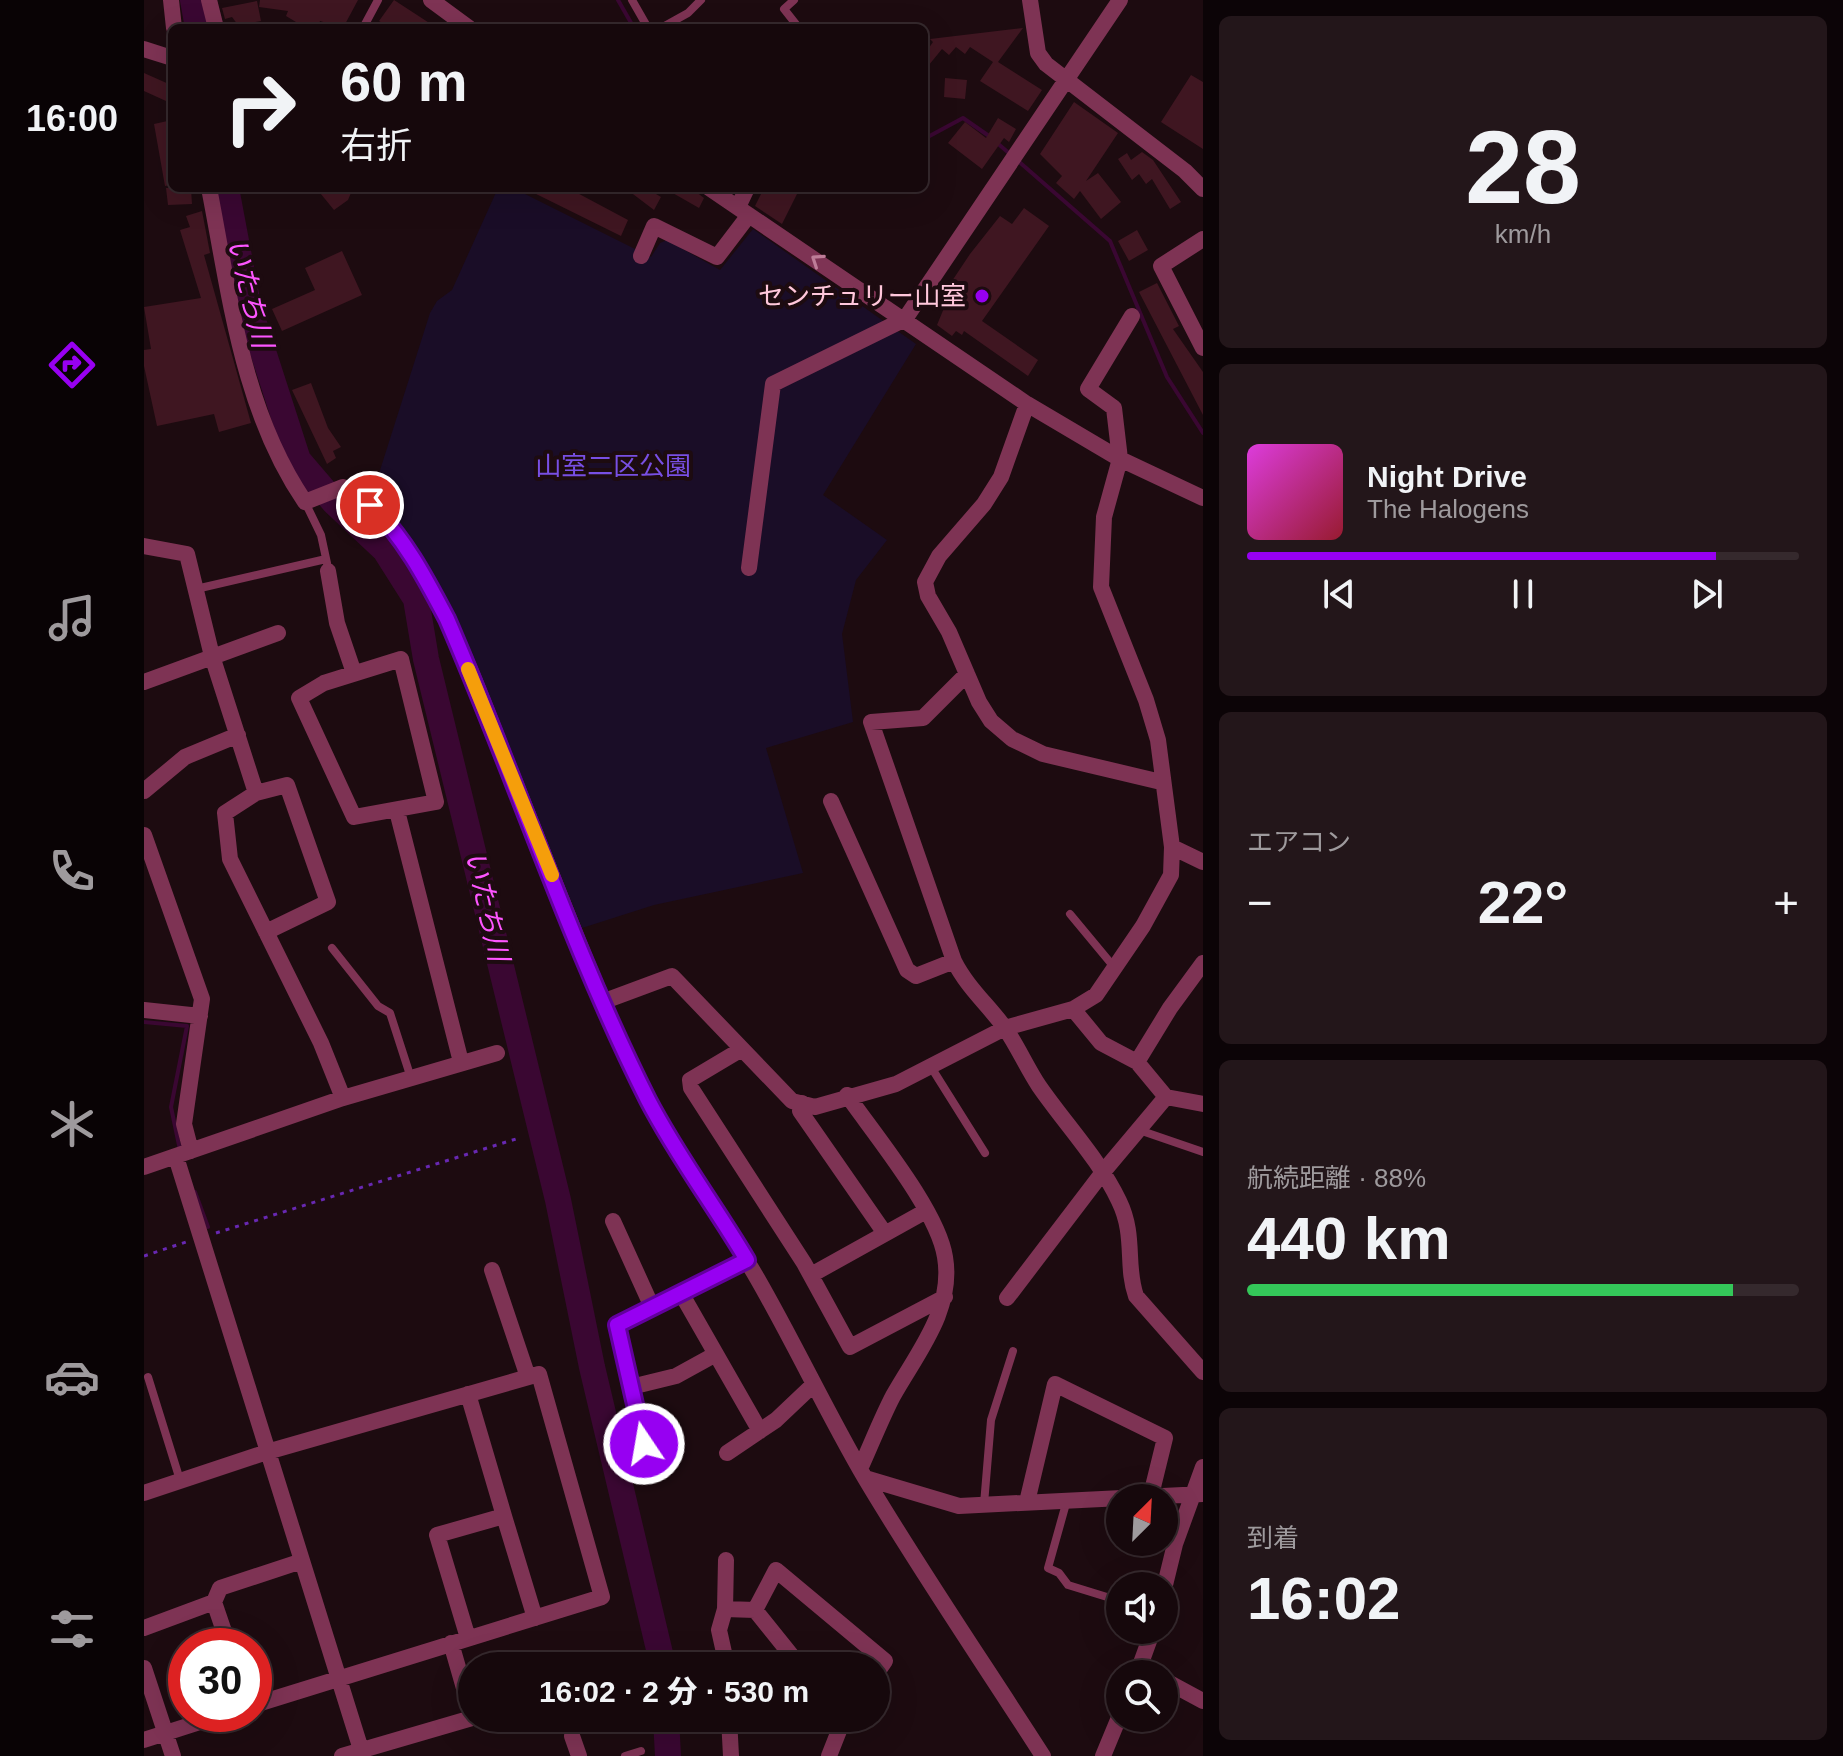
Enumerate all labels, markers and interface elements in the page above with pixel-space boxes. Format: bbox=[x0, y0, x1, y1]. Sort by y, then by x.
text: 60 m bbox=[340, 50, 468, 113]
icon: right bbox=[208, 56, 312, 160]
text: 16:00 bbox=[26, 98, 118, 139]
text: 28 bbox=[1465, 109, 1581, 225]
text: 右折 bbox=[340, 125, 412, 166]
text: km/h bbox=[1495, 219, 1551, 249]
water label: いたち川 bbox=[221, 235, 279, 354]
one-way arrow bbox=[812, 255, 826, 270]
place label: センチュリー山室 bbox=[758, 281, 966, 311]
marker: センチュリー山室 bbox=[973, 287, 991, 305]
icon: directions bbox=[44, 337, 100, 393]
park label: 山室二区公園 bbox=[535, 451, 691, 481]
text: Night Drive bbox=[1367, 460, 1527, 493]
pin bbox=[336, 471, 404, 539]
icon: arrive bbox=[348, 483, 392, 527]
text: The Halogens bbox=[1367, 494, 1529, 524]
icon: previous bbox=[1317, 572, 1361, 616]
icon: pause bbox=[1501, 572, 1545, 616]
icon: next bbox=[1685, 572, 1729, 616]
icon: music bbox=[44, 590, 100, 646]
text: エアコン bbox=[1247, 827, 1351, 857]
icon: phone bbox=[44, 843, 100, 899]
water label: いたち川 bbox=[459, 848, 515, 967]
text: 22° bbox=[1478, 869, 1568, 936]
text: − bbox=[1247, 878, 1273, 927]
text: + bbox=[1773, 878, 1799, 927]
icon: climate bbox=[44, 1096, 100, 1152]
text: 航続距離 · 88% bbox=[1247, 1163, 1426, 1193]
text: 440 km bbox=[1247, 1205, 1451, 1272]
icon: car bbox=[44, 1349, 100, 1405]
position arrow bbox=[602, 1402, 686, 1486]
north arrow bbox=[1106, 1484, 1178, 1556]
map controls bbox=[1106, 1484, 1178, 1732]
text: 到着 bbox=[1247, 1523, 1299, 1553]
text: 16:02 bbox=[1247, 1565, 1400, 1632]
button: sound bbox=[1106, 1572, 1178, 1644]
icon: filters bbox=[44, 1601, 100, 1657]
speed limit sign: 30 bbox=[168, 1628, 272, 1732]
button: search bbox=[1106, 1660, 1178, 1732]
text: 16:02 · 2 分 · 530 m bbox=[539, 1675, 809, 1708]

